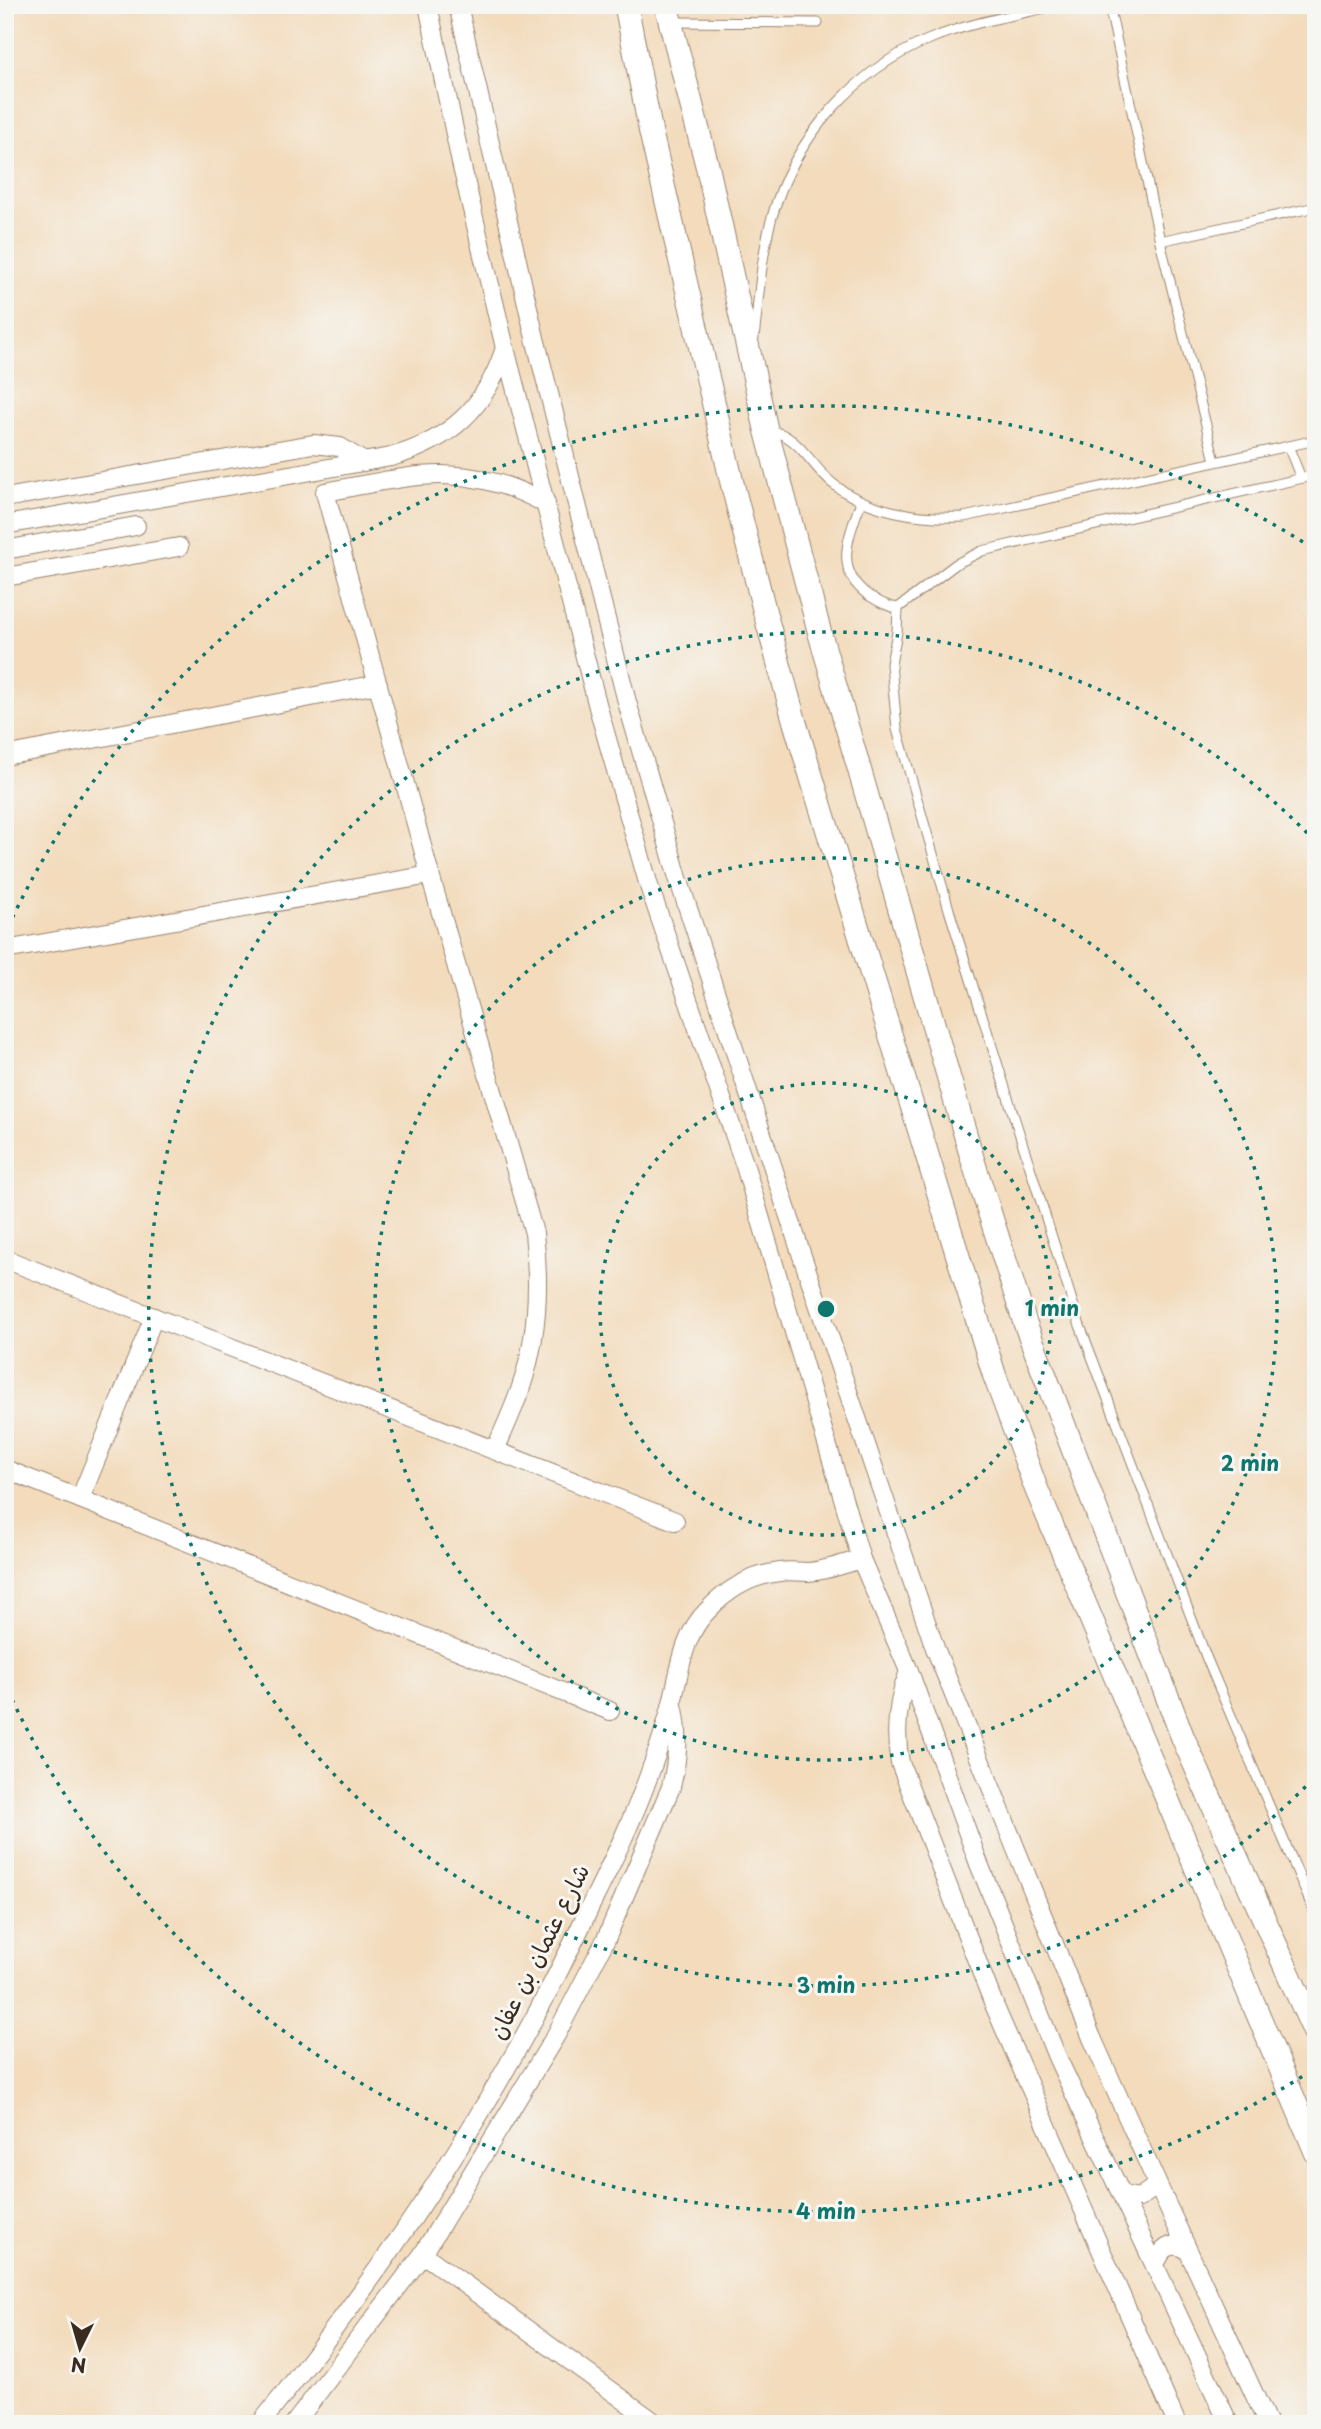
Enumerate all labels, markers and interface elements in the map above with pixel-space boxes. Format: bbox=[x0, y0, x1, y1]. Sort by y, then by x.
text: 1 min bbox=[1025, 1291, 1079, 1323]
centre of rings bbox=[814, 1297, 838, 1321]
text: 2 min bbox=[1221, 1446, 1279, 1478]
street label: شارع عثمان بن عفان bbox=[479, 1857, 597, 2045]
text: 3 min bbox=[796, 1968, 856, 2000]
text: 4 min bbox=[796, 2194, 856, 2226]
north arrow bbox=[46, 2314, 116, 2384]
text: N bbox=[70, 2351, 87, 2381]

